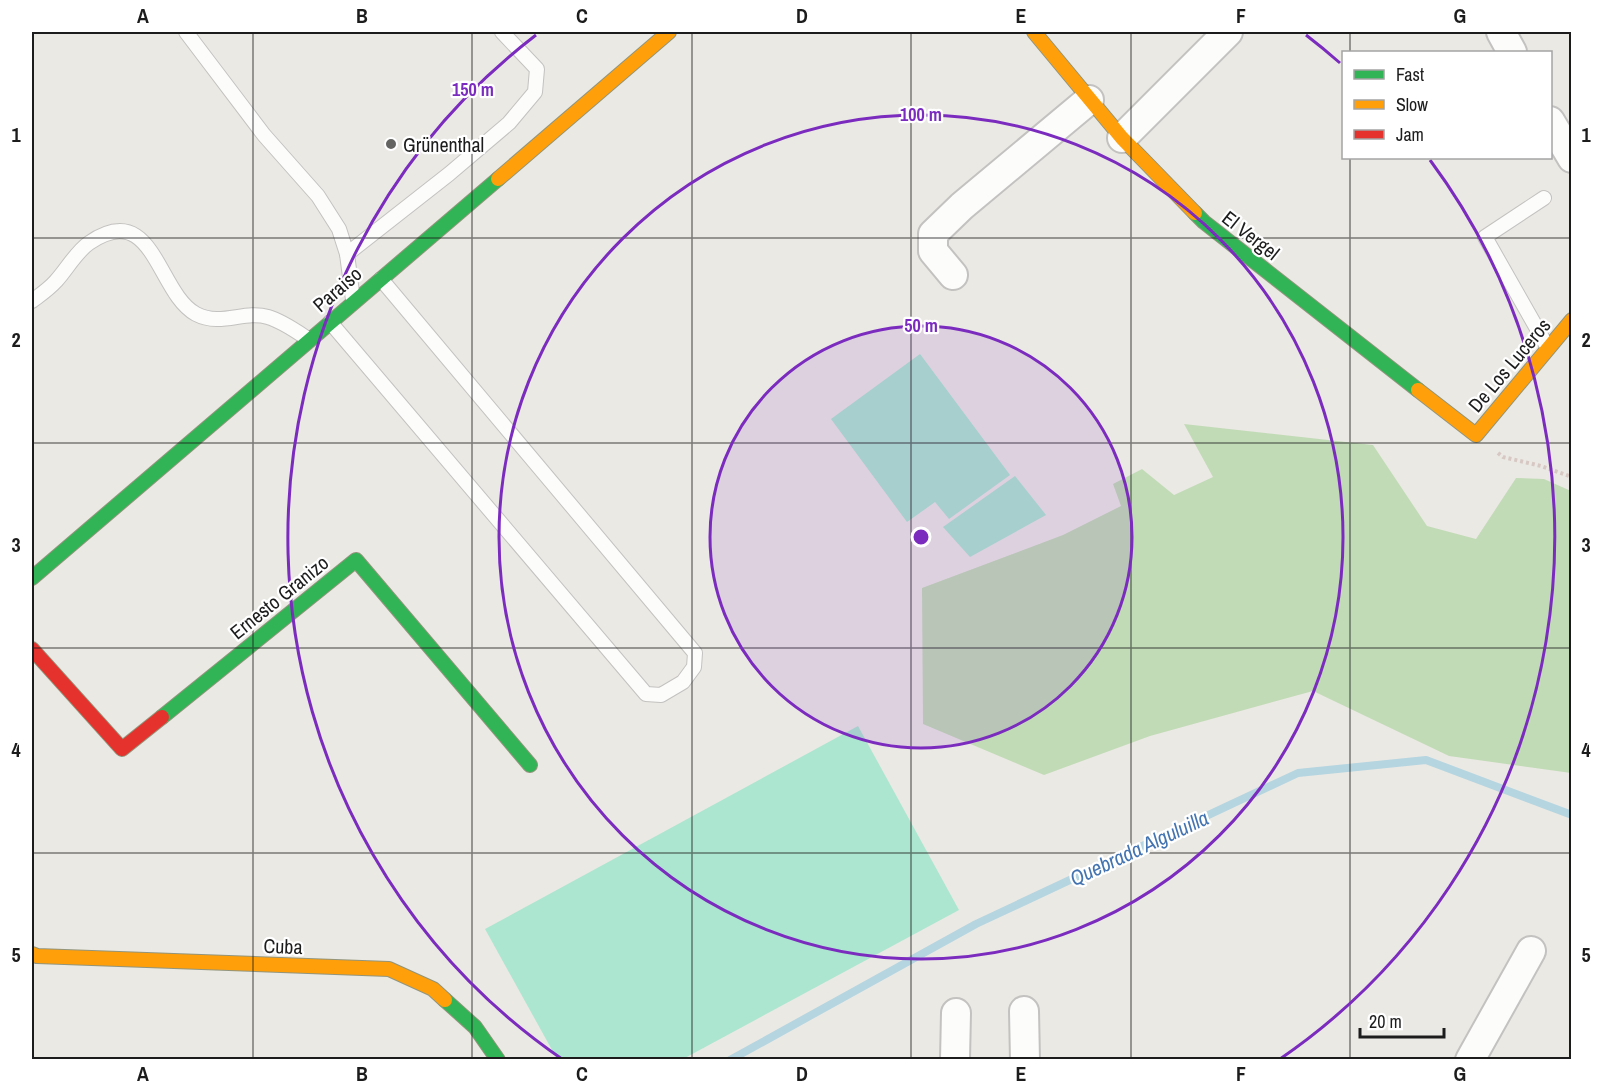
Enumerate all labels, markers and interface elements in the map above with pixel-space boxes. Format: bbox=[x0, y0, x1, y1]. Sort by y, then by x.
text: A bbox=[137, 2, 149, 29]
text: B bbox=[356, 2, 368, 29]
text: C bbox=[576, 2, 588, 29]
text: D bbox=[796, 2, 808, 29]
text: E bbox=[1016, 2, 1027, 29]
text: F bbox=[1236, 2, 1246, 29]
text: G bbox=[1454, 2, 1466, 29]
legend bbox=[1342, 51, 1552, 159]
text: Fast bbox=[1396, 62, 1424, 87]
text: 150 m bbox=[452, 77, 494, 102]
text: Slow bbox=[1396, 92, 1428, 117]
text: 100 m bbox=[900, 102, 942, 127]
text: 1 bbox=[11, 121, 21, 148]
text: 1 bbox=[1581, 121, 1591, 148]
text: Jam bbox=[1396, 122, 1424, 147]
place label: Grünenthal bbox=[403, 131, 484, 158]
marker: Grünenthal bbox=[384, 137, 398, 151]
street label: El Vergel bbox=[1217, 204, 1285, 266]
street label: Paraiso bbox=[307, 260, 367, 318]
street label: De Los Luceros bbox=[1462, 312, 1556, 418]
text: 50 m bbox=[904, 313, 938, 338]
text: 2 bbox=[11, 326, 21, 353]
text: 2 bbox=[1581, 326, 1591, 353]
centre of rings bbox=[911, 527, 931, 547]
text: 3 bbox=[11, 531, 21, 558]
text: 3 bbox=[1581, 531, 1591, 558]
street label: Ernesto Granizo bbox=[224, 549, 334, 645]
text: 4 bbox=[11, 736, 21, 763]
text: 4 bbox=[1581, 736, 1591, 763]
water label: Quebrada Alguluilla bbox=[1065, 803, 1213, 893]
street label: Cuba bbox=[263, 932, 303, 960]
text: 5 bbox=[11, 941, 21, 968]
text: 5 bbox=[1581, 941, 1591, 968]
scale bar bbox=[1360, 1001, 1444, 1039]
text: 20 m bbox=[1369, 1009, 1402, 1034]
text: A bbox=[137, 1060, 149, 1087]
text: B bbox=[356, 1060, 368, 1087]
text: C bbox=[576, 1060, 588, 1087]
text: D bbox=[796, 1060, 808, 1087]
text: E bbox=[1016, 1060, 1027, 1087]
text: F bbox=[1236, 1060, 1246, 1087]
text: G bbox=[1454, 1060, 1466, 1087]

